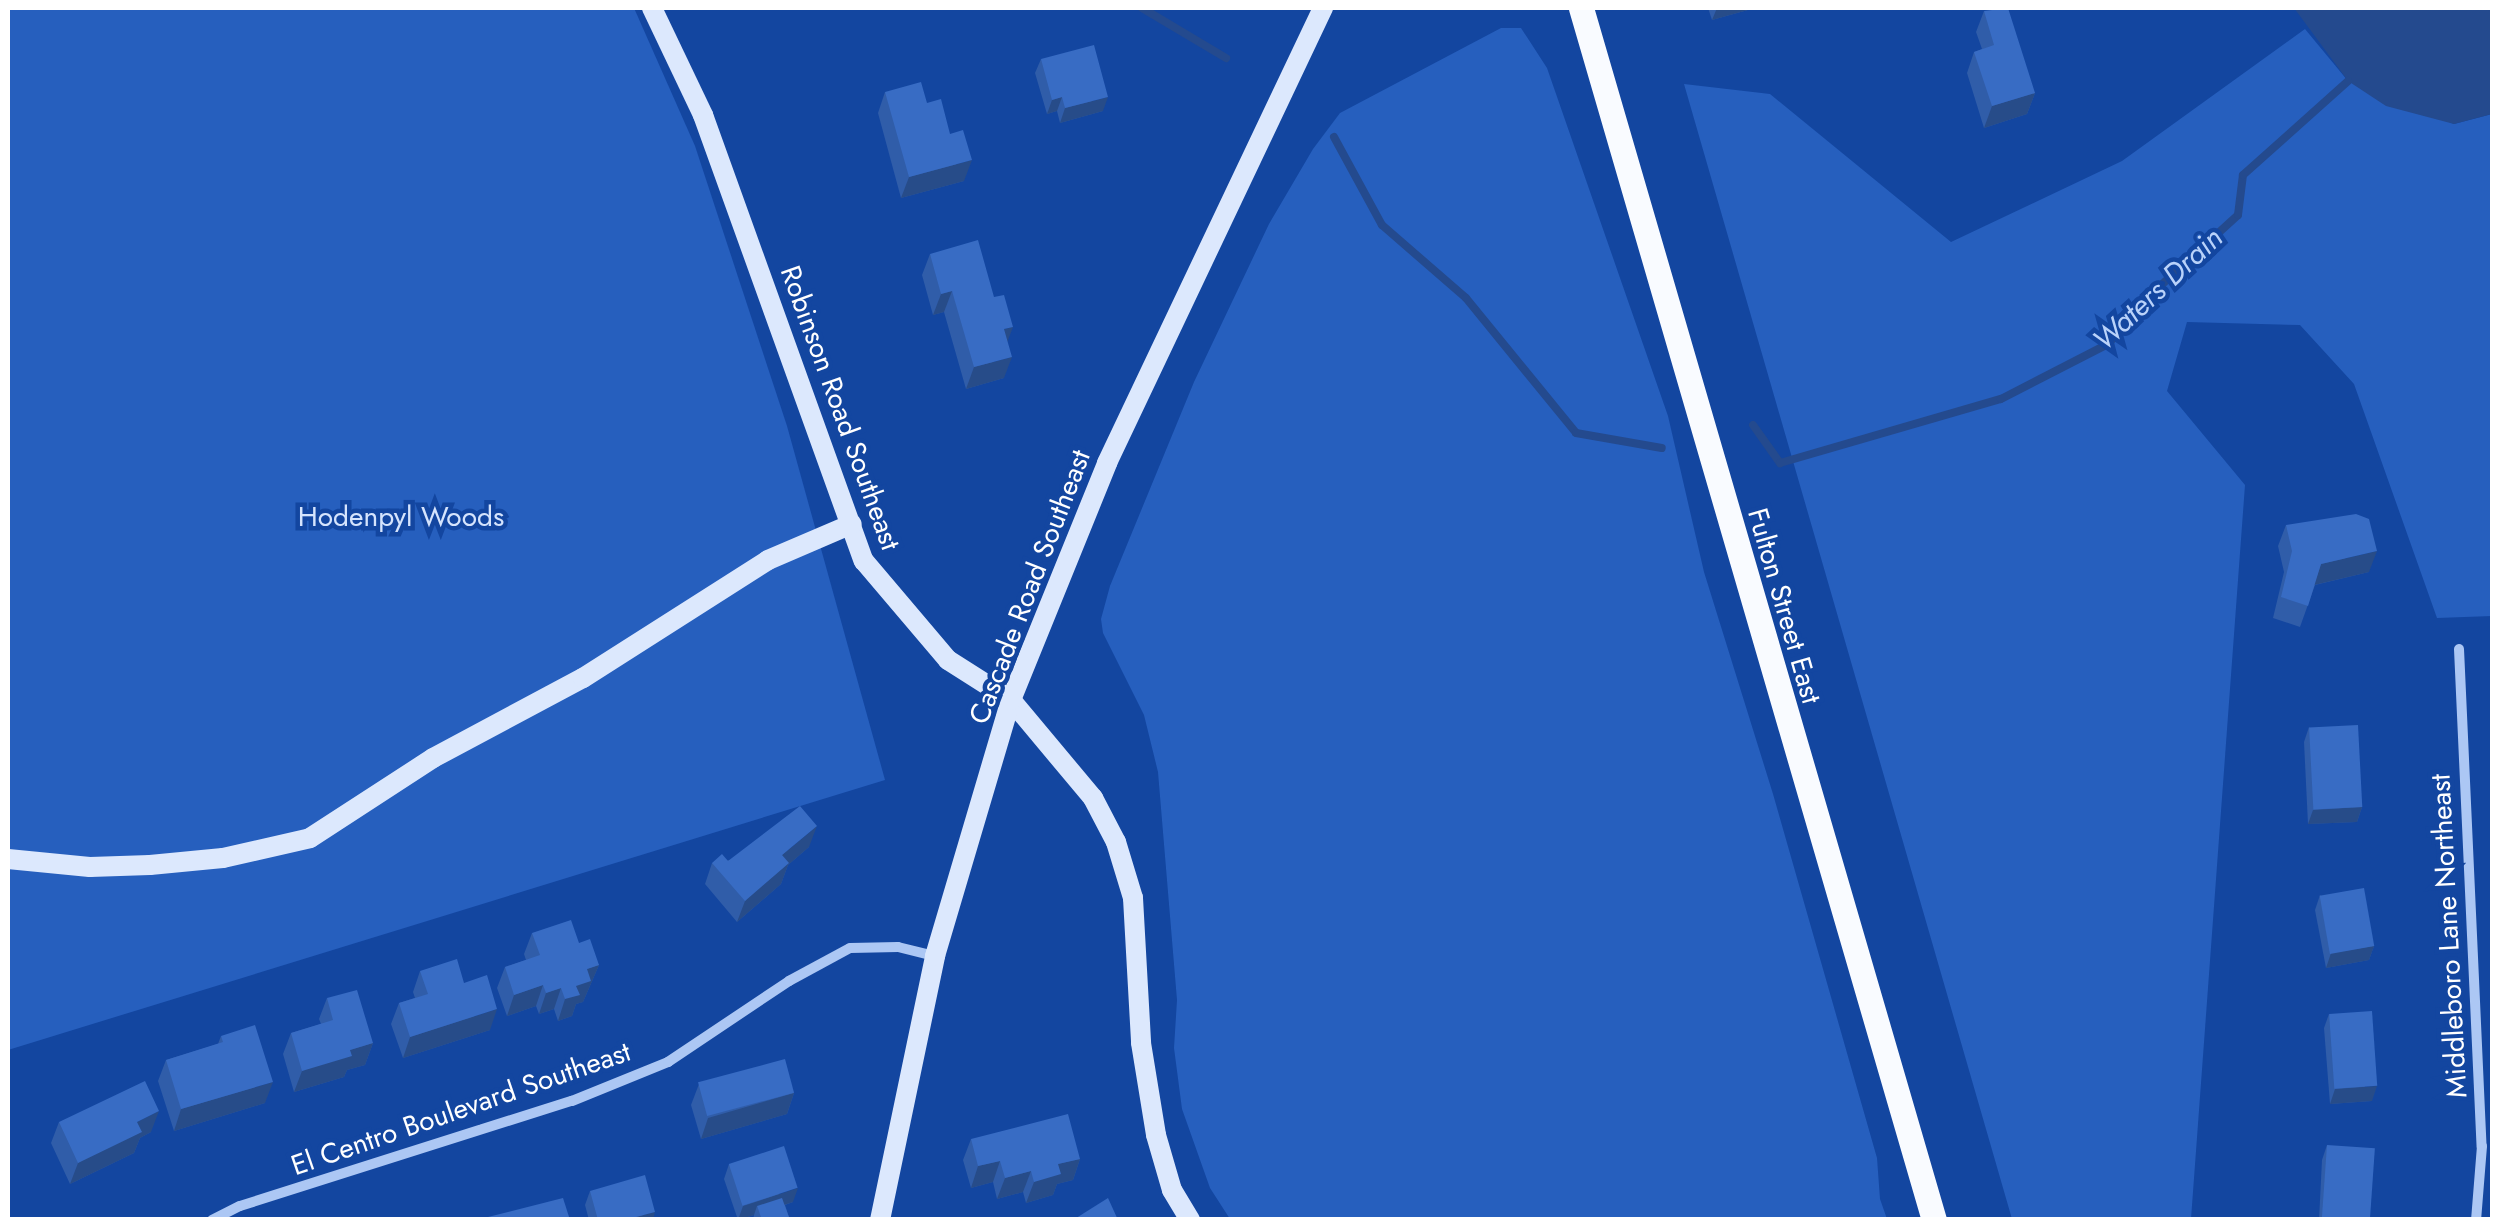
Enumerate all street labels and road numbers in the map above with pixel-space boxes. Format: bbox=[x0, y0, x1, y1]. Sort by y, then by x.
street label: Robinson Road Southeast bbox=[773, 261, 907, 555]
street label: Cascade Road Southeast bbox=[962, 445, 1098, 729]
street label: Fulton Street East bbox=[1740, 504, 1828, 708]
street label: Middleboro Lane Northeast bbox=[2424, 773, 2474, 1099]
street label: El Centro Boulevard Southeast bbox=[287, 1035, 635, 1183]

